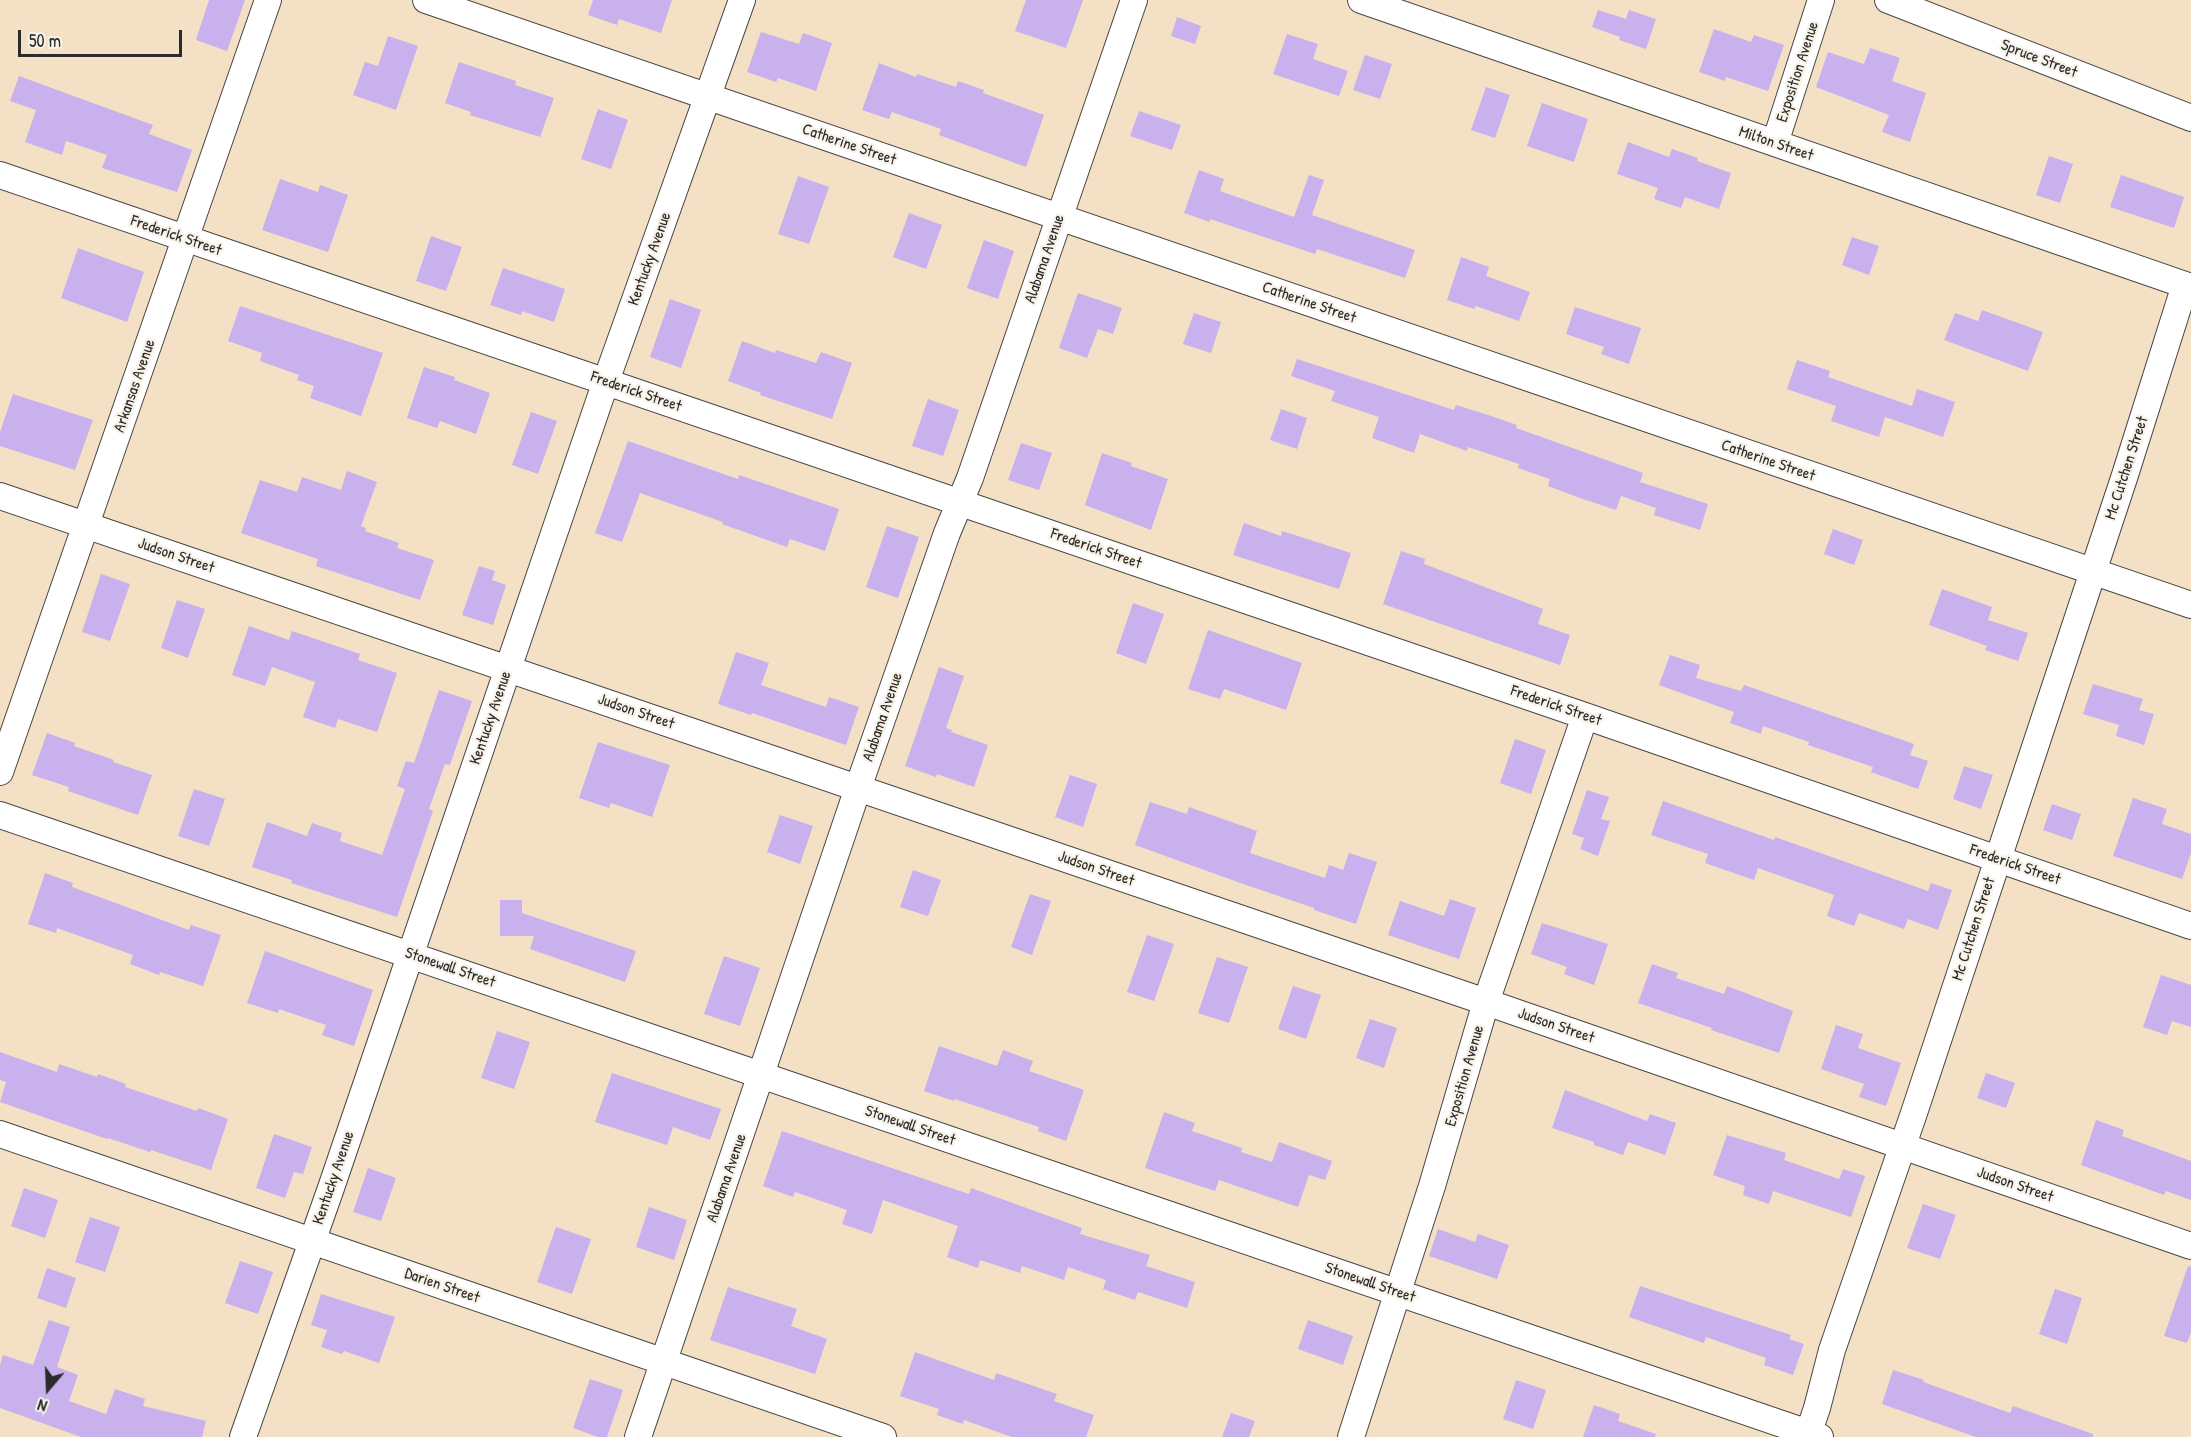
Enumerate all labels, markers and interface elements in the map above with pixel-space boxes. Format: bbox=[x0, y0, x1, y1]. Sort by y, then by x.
scale bar bbox=[21, 18, 184, 56]
street label: Exposition Avenue bbox=[1773, 19, 1823, 125]
text: 50 m bbox=[29, 28, 61, 53]
street label: Spruce Street bbox=[1998, 36, 2080, 82]
street label: Catherine Street bbox=[800, 120, 898, 170]
street label: Milton Street bbox=[1736, 122, 1816, 166]
street label: Kentucky Avenue bbox=[624, 210, 676, 308]
street label: Frederick Street bbox=[128, 212, 224, 260]
street label: Alabama Avenue bbox=[1021, 212, 1069, 306]
street label: Catherine Street bbox=[1260, 278, 1358, 328]
street label: Arkansas Avenue bbox=[110, 337, 160, 435]
street label: Frederick Street bbox=[588, 368, 684, 416]
street label: Mc Cutchen Street bbox=[2101, 414, 2153, 522]
street label: Catherine Street bbox=[1719, 436, 1817, 486]
street label: Frederick Street bbox=[1048, 525, 1144, 573]
street label: Judson Street bbox=[135, 534, 217, 578]
street label: Kentucky Avenue bbox=[466, 669, 516, 767]
street label: Alabama Avenue bbox=[859, 670, 907, 764]
street label: Frederick Street bbox=[1508, 682, 1604, 730]
street label: Judson Street bbox=[595, 690, 677, 734]
street label: Frederick Street bbox=[1967, 841, 2063, 889]
street label: Judson Street bbox=[1055, 847, 1137, 891]
street label: Mc Cutchen Street bbox=[1948, 875, 2000, 983]
street label: Stonewall Street bbox=[402, 944, 498, 992]
street label: Judson Street bbox=[1515, 1004, 1597, 1048]
street label: Exposition Avenue bbox=[1441, 1023, 1489, 1129]
street label: Stonewall Street bbox=[862, 1102, 958, 1150]
street label: Kentucky Avenue bbox=[309, 1129, 359, 1227]
street label: Alabama Avenue bbox=[703, 1131, 751, 1225]
street label: Judson Street bbox=[1974, 1163, 2056, 1207]
street label: Stonewall Street bbox=[1322, 1259, 1418, 1307]
street label: Darien Street bbox=[402, 1264, 482, 1308]
north arrow bbox=[18, 1359, 78, 1419]
text: N bbox=[35, 1394, 50, 1418]

